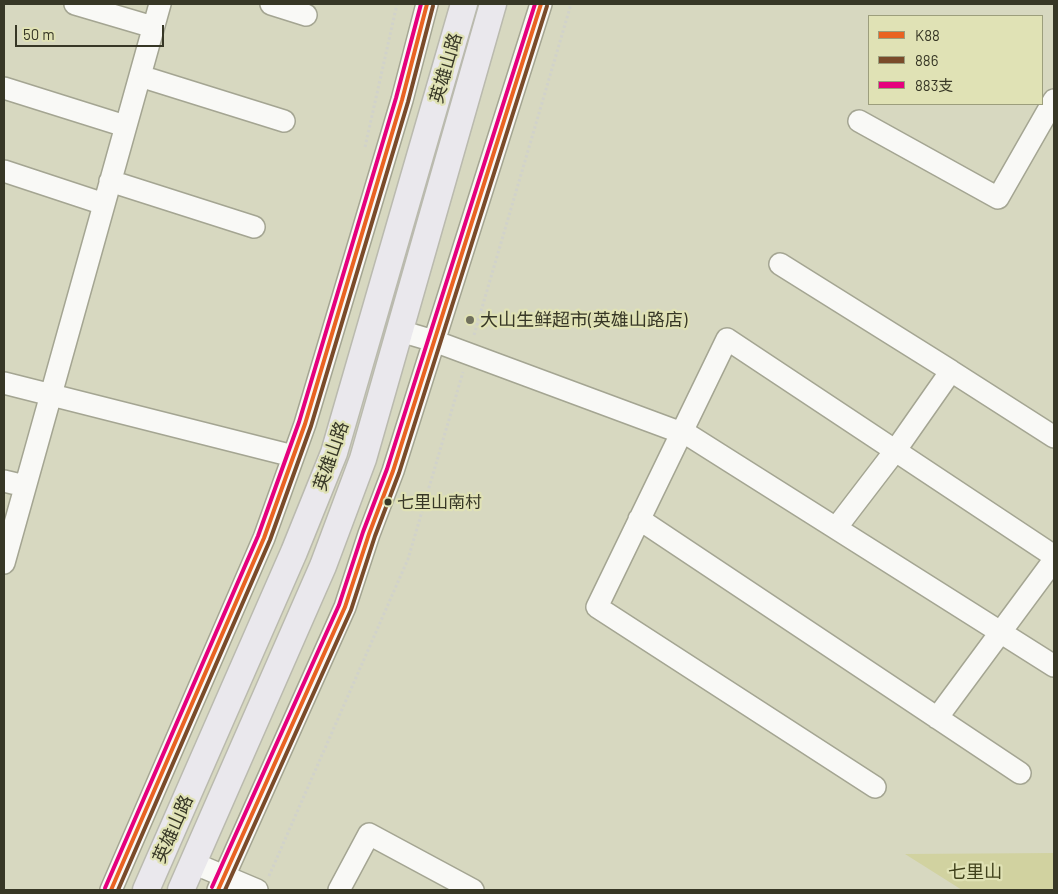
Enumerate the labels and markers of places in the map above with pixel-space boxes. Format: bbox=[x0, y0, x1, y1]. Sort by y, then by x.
place label: 大山生鲜超市(英雄山路店) bbox=[480, 309, 687, 331]
marker: 大山生鲜超市(英雄山路店) bbox=[464, 314, 476, 326]
place label: 七里山南村 bbox=[397, 492, 482, 512]
marker: 七里山南村 bbox=[383, 497, 393, 507]

